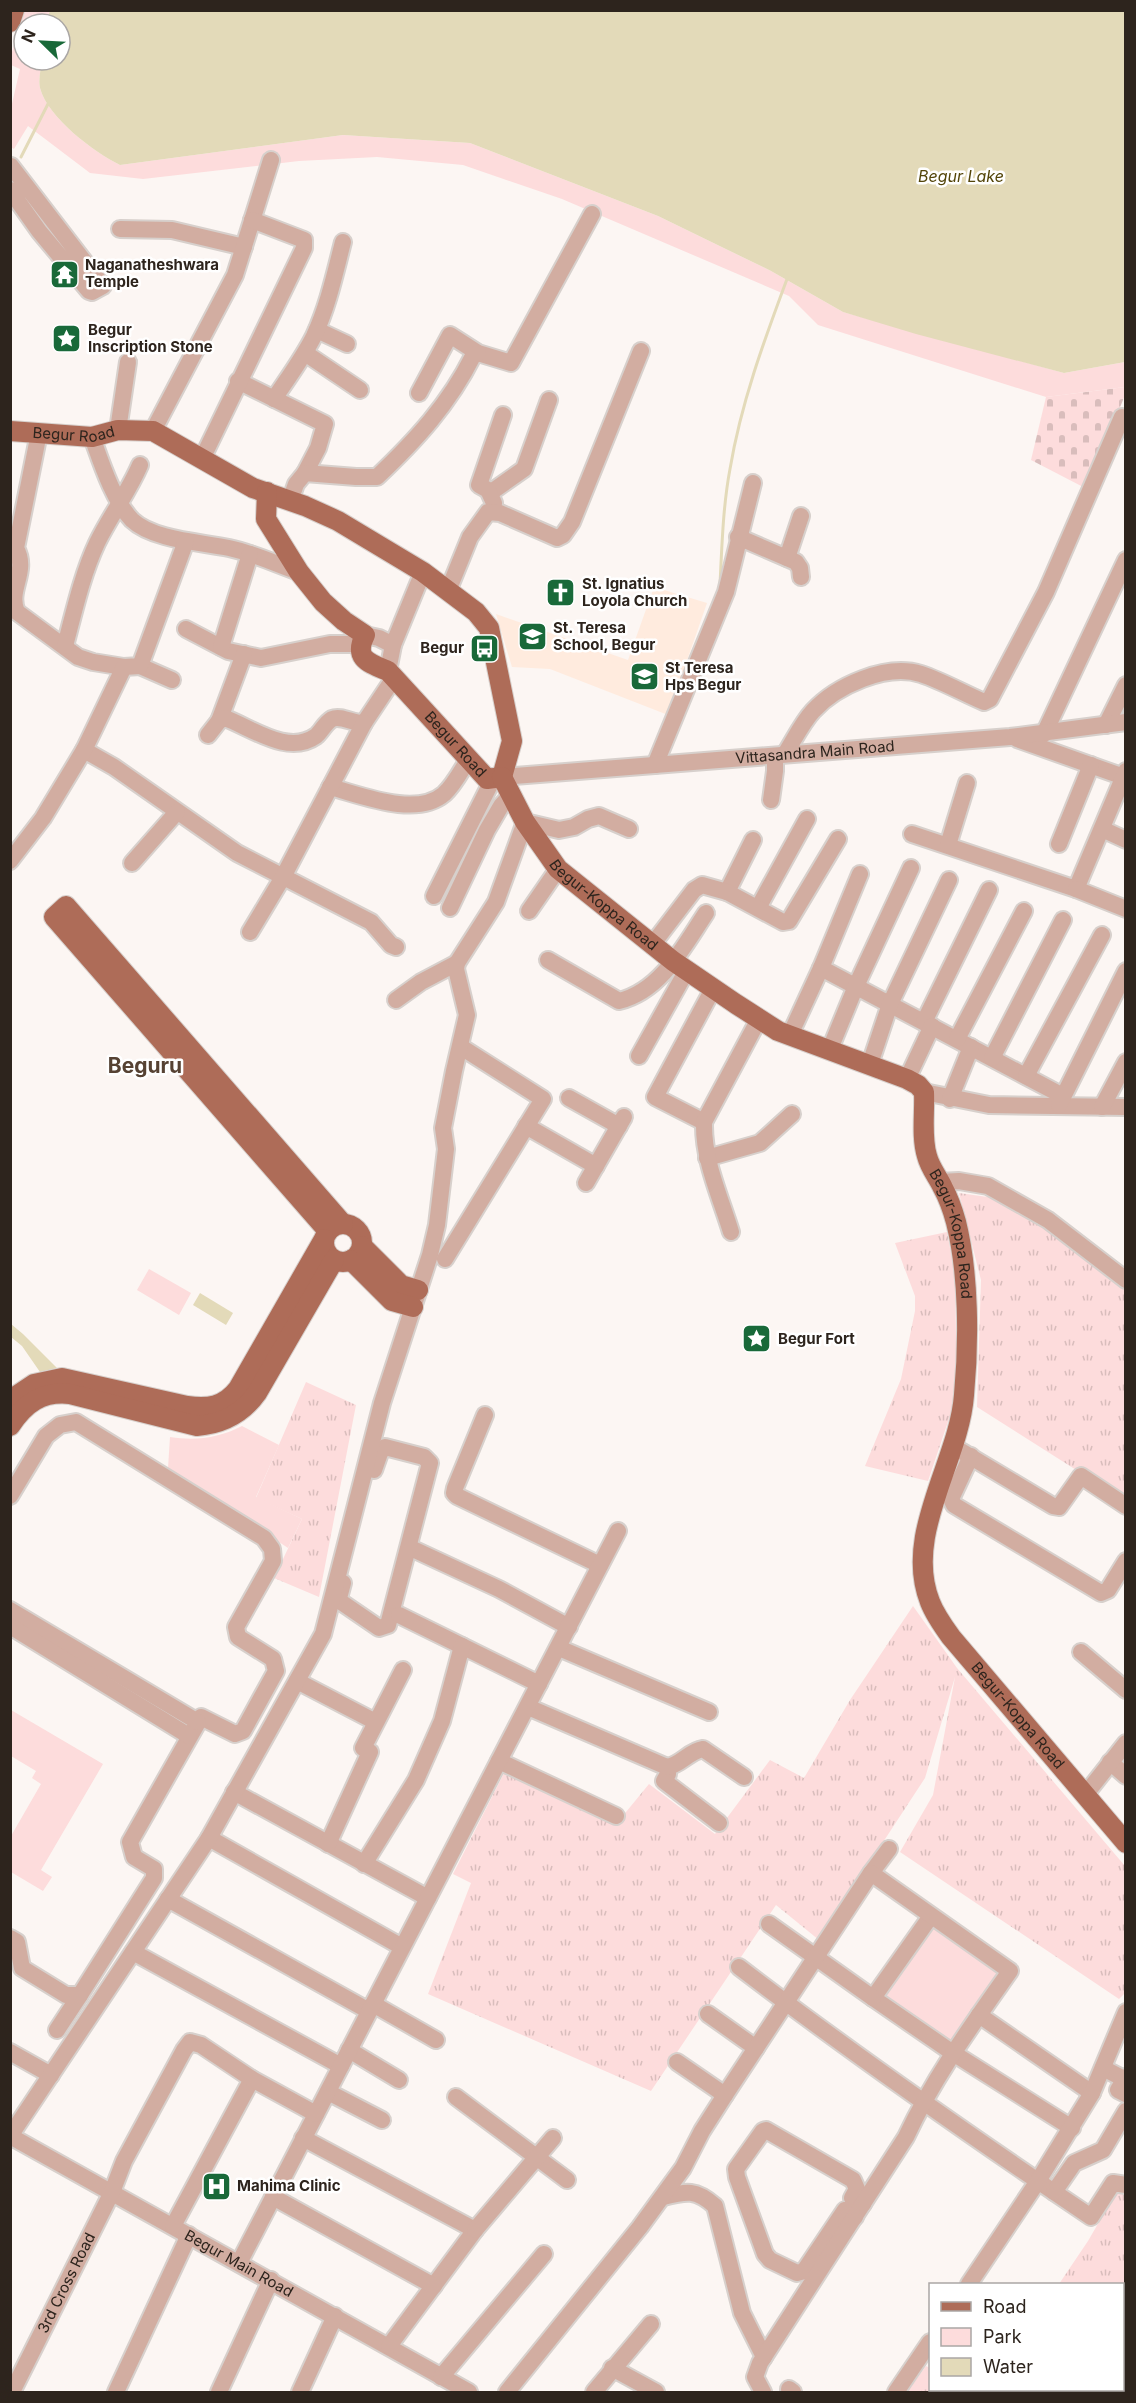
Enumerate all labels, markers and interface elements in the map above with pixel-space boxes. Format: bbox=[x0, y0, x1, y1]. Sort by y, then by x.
north arrow bbox=[12, 12, 72, 72]
text: N bbox=[17, 26, 40, 46]
water label: Begur Lake bbox=[918, 166, 1004, 186]
place label: Naganatheshwara Temple bbox=[85, 255, 219, 291]
temple icon: Naganatheshwara Temple bbox=[48, 258, 80, 290]
place label: Begur Inscription Stone bbox=[88, 320, 213, 356]
place icon: Begur Inscription Stone bbox=[51, 323, 83, 355]
street label: Begur Road bbox=[32, 421, 117, 447]
place label: St. Ignatius Loyola Church bbox=[582, 574, 687, 610]
church icon: St. Ignatius Loyola Church bbox=[545, 577, 577, 609]
place label: St. Teresa School, Begur bbox=[553, 618, 655, 654]
school or university icon: St. Teresa School, Begur bbox=[516, 621, 548, 653]
bus stop icon: Begur bbox=[469, 632, 501, 664]
place label: Begur bbox=[420, 638, 464, 657]
place label: St Teresa Hps Begur bbox=[665, 658, 741, 694]
school or university icon: St Teresa Hps Begur bbox=[628, 661, 660, 693]
street label: Begur Road bbox=[421, 707, 491, 781]
street label: Vittasandra Main Road bbox=[735, 736, 895, 768]
street label: Begur-Koppa Road bbox=[545, 856, 662, 954]
district label: Beguru bbox=[108, 1053, 182, 1078]
street label: Begur-Koppa Road bbox=[925, 1165, 976, 1299]
place icon: Begur Fort bbox=[741, 1323, 773, 1355]
place label: Begur Fort bbox=[778, 1329, 855, 1348]
street label: Begur-Koppa Road bbox=[967, 1658, 1069, 1773]
hospital icon: Mahima Clinic bbox=[200, 2170, 232, 2202]
place label: Mahima Clinic bbox=[237, 2176, 341, 2195]
street label: Begur Main Road bbox=[181, 2225, 297, 2301]
street label: 3rd Cross Road bbox=[33, 2229, 99, 2336]
legend bbox=[929, 2283, 1124, 2391]
text: Road bbox=[983, 2296, 1026, 2317]
text: Park bbox=[983, 2326, 1022, 2347]
text: Water bbox=[983, 2356, 1033, 2377]

